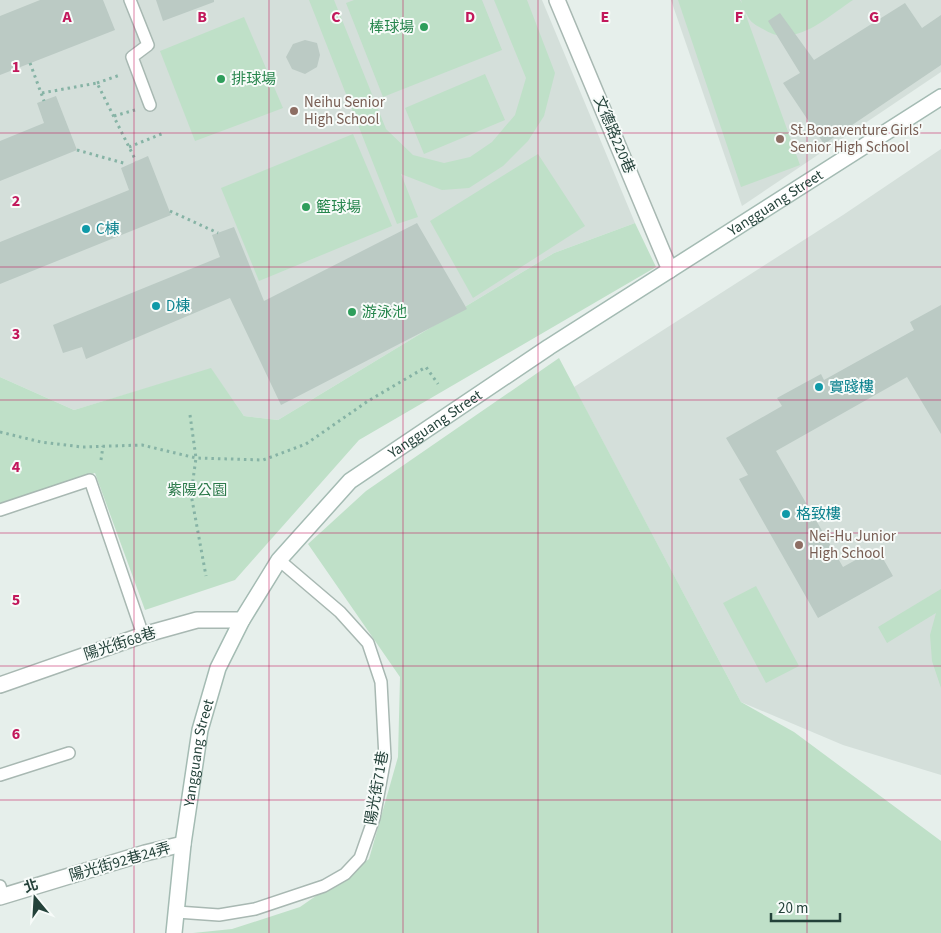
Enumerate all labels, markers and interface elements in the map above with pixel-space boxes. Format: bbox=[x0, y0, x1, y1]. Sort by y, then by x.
text: A bbox=[61, 6, 72, 28]
text: B bbox=[197, 6, 207, 28]
text: C bbox=[331, 6, 341, 28]
text: D bbox=[465, 6, 475, 28]
text: E bbox=[601, 6, 609, 28]
text: F bbox=[735, 6, 743, 28]
text: G bbox=[869, 6, 879, 28]
place label: 棒球場 bbox=[369, 17, 414, 38]
marker: 棒球場 bbox=[418, 21, 430, 33]
text: 1 bbox=[12, 56, 20, 78]
place label: 排球場 bbox=[231, 69, 276, 90]
marker: 排球場 bbox=[215, 73, 227, 85]
place label: Neihu Senior High School bbox=[304, 92, 386, 130]
street label: 文德路220巷 bbox=[588, 93, 640, 177]
marker: Neihu Senior High School bbox=[288, 105, 300, 117]
place label: St.Bonaventure Girls' Senior High School bbox=[790, 120, 923, 158]
marker: St.Bonaventure Girls' Senior High School bbox=[774, 133, 786, 145]
street label: Yangguang Street bbox=[723, 164, 827, 241]
text: 2 bbox=[12, 190, 20, 212]
place label: 籃球場 bbox=[316, 197, 361, 218]
marker: 籃球場 bbox=[300, 201, 312, 213]
place label: C棟 bbox=[96, 219, 120, 240]
marker: C棟 bbox=[80, 223, 92, 235]
place label: D棟 bbox=[166, 296, 190, 317]
marker: D棟 bbox=[150, 300, 162, 312]
place label: 游泳池 bbox=[362, 302, 407, 323]
marker: 游泳池 bbox=[346, 306, 358, 318]
text: 3 bbox=[12, 323, 20, 345]
place label: 實踐樓 bbox=[829, 377, 874, 398]
marker: 實踐樓 bbox=[813, 381, 825, 393]
street label: Yangguang Street bbox=[383, 385, 486, 464]
text: 4 bbox=[12, 456, 21, 478]
park label: 紫陽公園 bbox=[167, 480, 227, 501]
place label: 格致樓 bbox=[796, 504, 841, 525]
marker: 格致樓 bbox=[780, 508, 792, 520]
place label: Nei-Hu Junior High School bbox=[809, 526, 897, 564]
marker: Nei-Hu Junior High School bbox=[793, 539, 805, 551]
text: 5 bbox=[12, 589, 20, 611]
street label: 陽光街68巷 bbox=[81, 622, 159, 666]
street label: Yangguang Street bbox=[178, 696, 219, 809]
text: 6 bbox=[12, 723, 20, 745]
street label: 陽光街71巷 bbox=[360, 749, 394, 827]
street label: 陽光街92巷24弄 bbox=[67, 837, 173, 887]
north arrow bbox=[10, 873, 60, 923]
text: 北 bbox=[22, 875, 41, 898]
scale bar bbox=[771, 890, 840, 922]
text: 20 m bbox=[778, 898, 808, 919]

